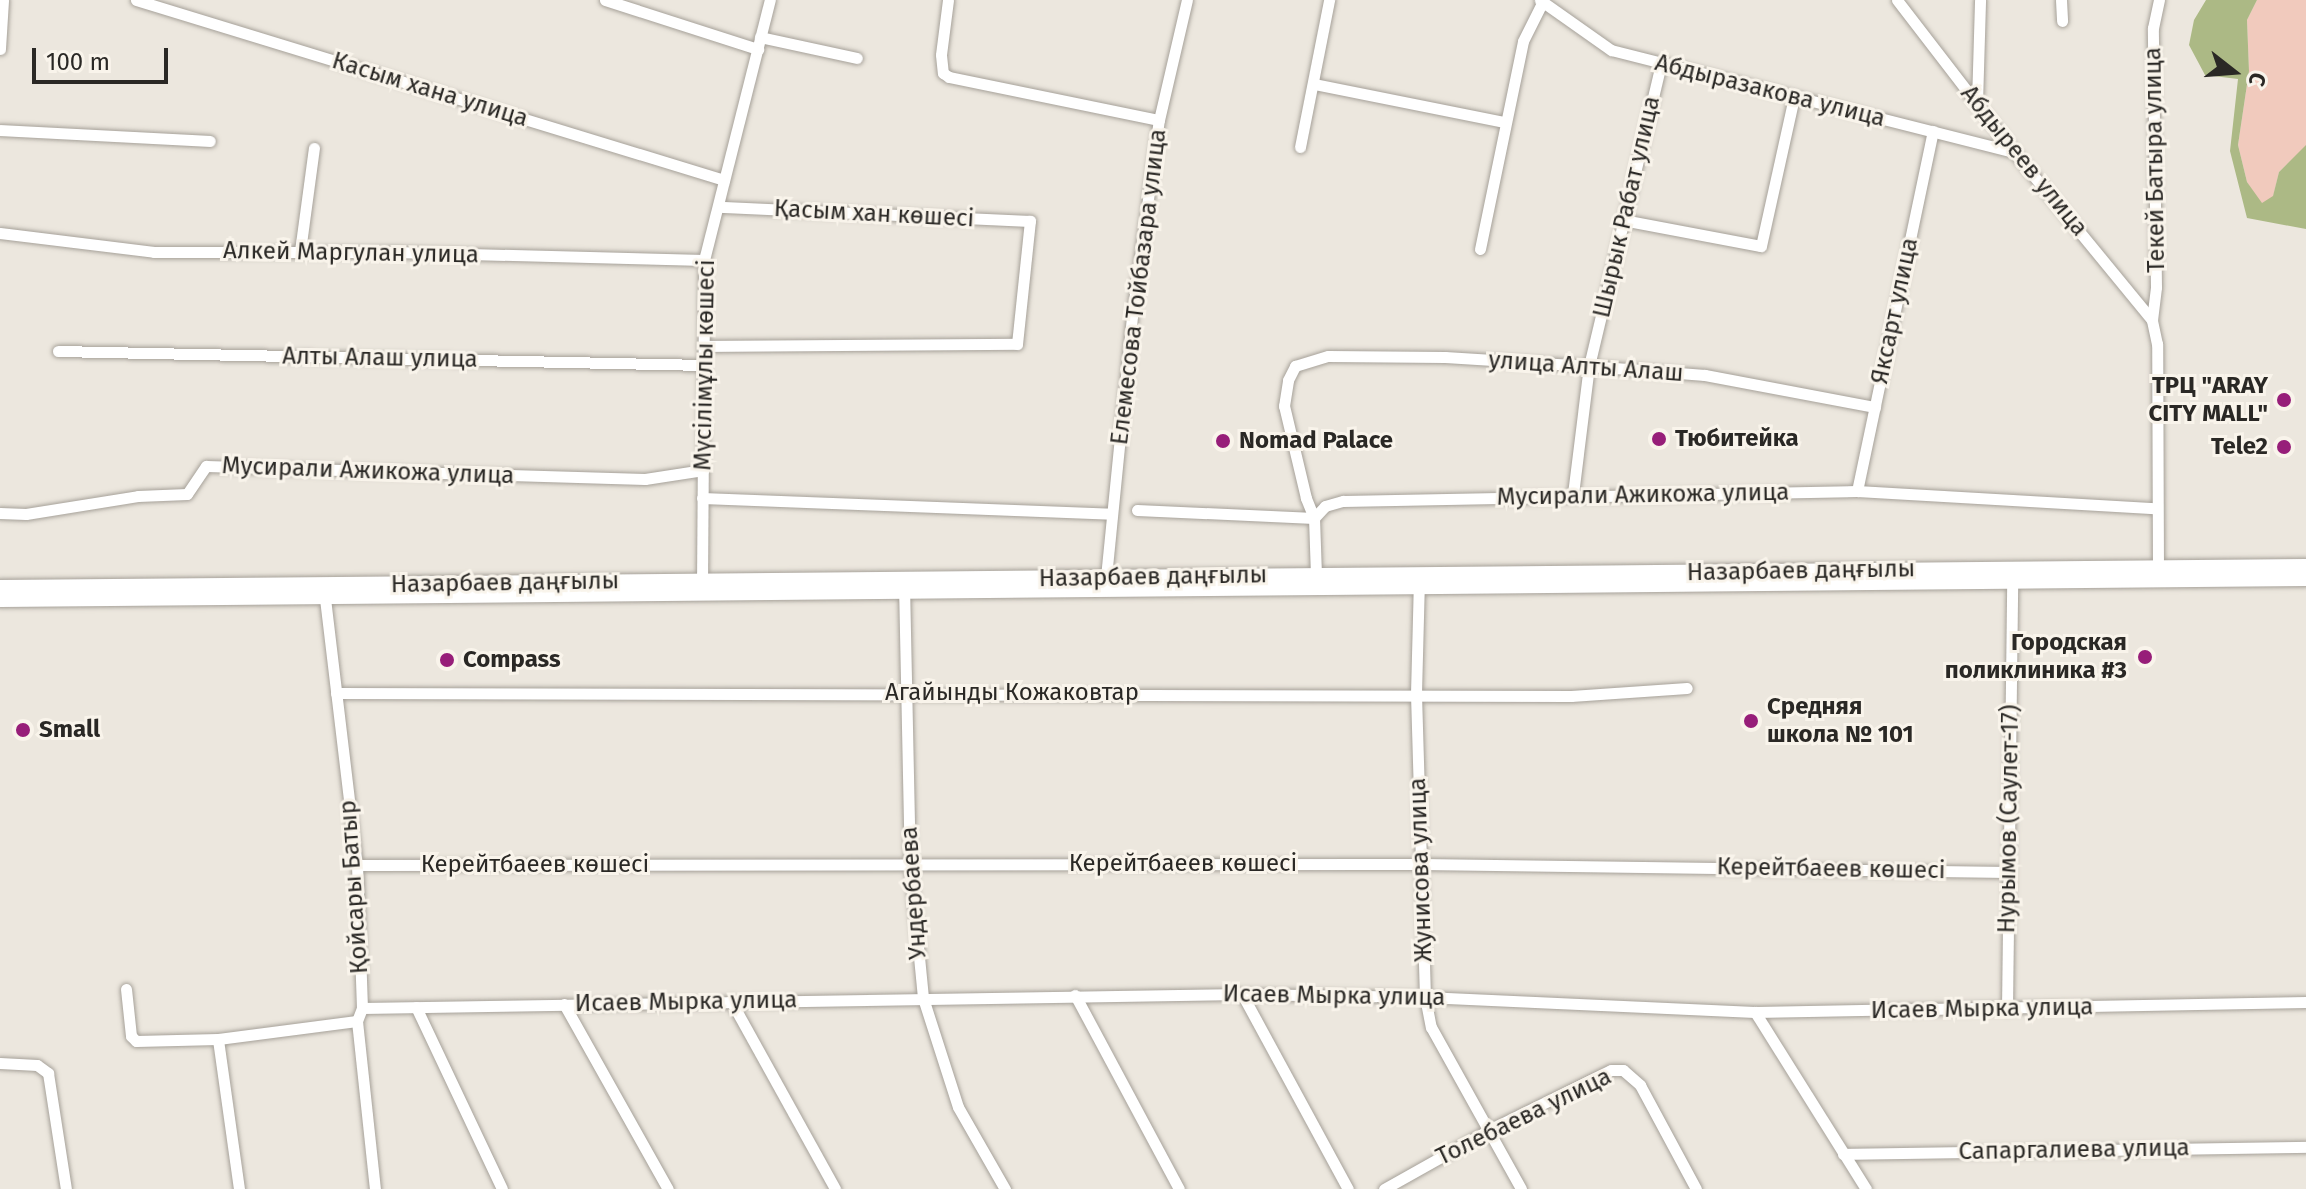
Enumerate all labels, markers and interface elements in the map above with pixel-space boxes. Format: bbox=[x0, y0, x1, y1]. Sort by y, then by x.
scale bar bbox=[36, 32, 172, 82]
north arrow bbox=[2194, 32, 2274, 112]
street label: Касым хана улица bbox=[329, 46, 531, 134]
street label: Текей Батыра улица bbox=[2139, 47, 2171, 273]
text: 100 m bbox=[46, 48, 110, 76]
street label: Абдыразакова улица bbox=[1652, 48, 1888, 134]
text: С bbox=[2243, 69, 2272, 89]
street label: Абдыреев улица bbox=[1954, 80, 2094, 242]
street label: Шырык Рабат улица bbox=[1587, 93, 1667, 321]
street label: Елемесова Тойбазара улица bbox=[1105, 127, 1173, 447]
street label: Қасым хан көшесі bbox=[773, 194, 975, 234]
street label: Яксарт улица bbox=[1865, 235, 1925, 387]
street label: Алкей Маргулан улица bbox=[223, 236, 479, 270]
street label: Мүсілімұлы көшесі bbox=[689, 259, 721, 471]
street label: Алты Алаш улица bbox=[282, 342, 478, 374]
street label: улица Алты Алаш bbox=[1488, 346, 1684, 388]
place label: ТРЦ "ARAY CITY MALL" bbox=[2148, 372, 2268, 428]
marker: ТРЦ "ARAY CITY MALL" bbox=[2275, 391, 2293, 409]
place label: Тюбитейка bbox=[1675, 425, 1799, 453]
place label: Nomad Palace bbox=[1239, 427, 1393, 455]
marker: Тюбитейка bbox=[1650, 430, 1668, 448]
marker: Nomad Palace bbox=[1214, 432, 1232, 450]
place label: Tele2 bbox=[2211, 433, 2268, 461]
marker: Tele2 bbox=[2275, 438, 2293, 456]
street label: Мусирали Ажикожа улица bbox=[221, 452, 515, 490]
street label: Мусирали Ажикожа улица bbox=[1497, 478, 1789, 512]
street label: Назарбаев даңғылы bbox=[1687, 555, 1915, 587]
street label: Назарбаев даңғылы bbox=[1039, 561, 1267, 593]
street label: Назарбаев даңғылы bbox=[391, 567, 619, 599]
place label: Городская поликлиника #3 bbox=[1945, 629, 2127, 685]
place label: Compass bbox=[463, 646, 561, 674]
marker: Городская поликлиника #3 bbox=[2134, 646, 2156, 668]
marker: Compass bbox=[438, 651, 456, 669]
street label: Агайынды Кожаковтар bbox=[885, 679, 1139, 707]
place label: Средняя школа № 101 bbox=[1767, 693, 1914, 749]
street label: Нурымов (Саулет-17) bbox=[1993, 704, 2025, 934]
marker: Средняя школа № 101 bbox=[1742, 712, 1760, 730]
place label: Small bbox=[39, 716, 100, 744]
marker: Small bbox=[14, 721, 32, 739]
street label: Жунисова улица bbox=[1403, 777, 1439, 963]
street label: Қойсары Батыр bbox=[334, 799, 374, 975]
street label: Ундербаева bbox=[895, 826, 933, 960]
street label: Керейтбаеев көшесі bbox=[1069, 850, 1297, 878]
street label: Керейтбаеев көшесі bbox=[421, 851, 649, 879]
street label: Керейтбаеев көшесі bbox=[1716, 853, 1946, 885]
street label: Исаев Мырка улица bbox=[1222, 980, 1446, 1012]
street label: Исаев Мырка улица bbox=[574, 986, 798, 1018]
street label: Исаев Мырка улица bbox=[1870, 993, 2094, 1025]
street label: Толебаева улица bbox=[1432, 1062, 1616, 1172]
street label: Сапаргалиева улица bbox=[1958, 1134, 2190, 1166]

